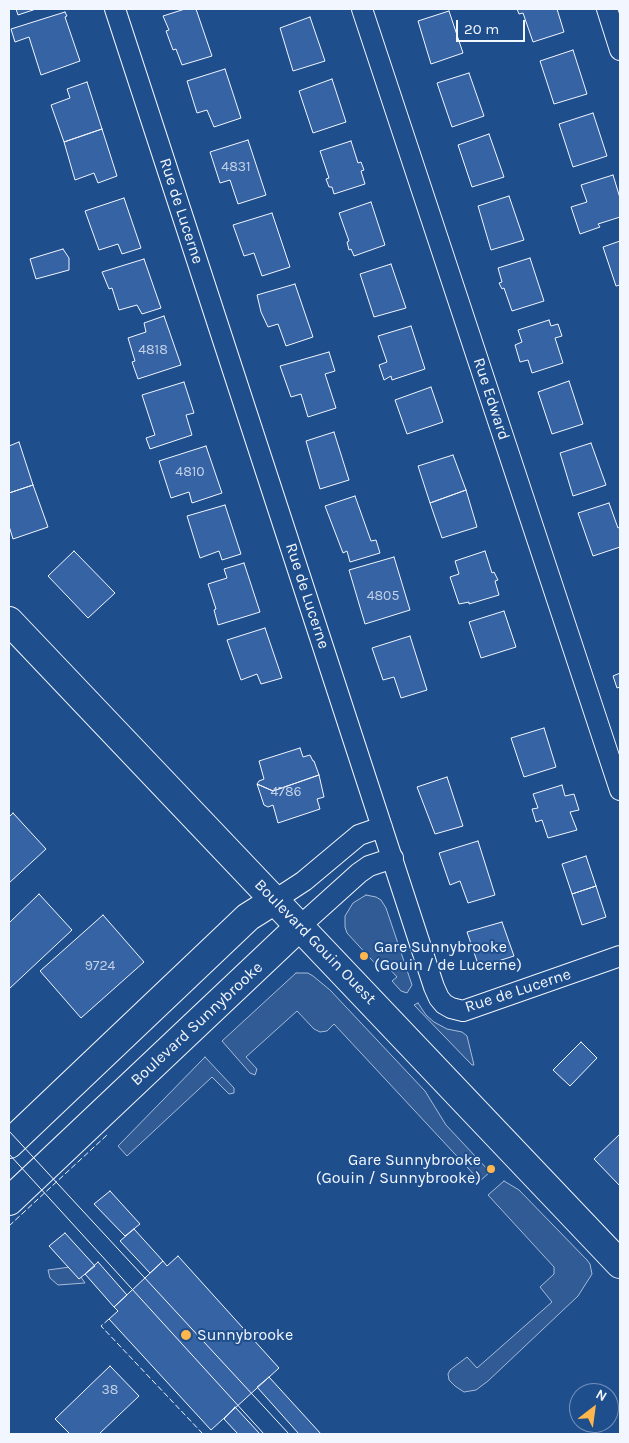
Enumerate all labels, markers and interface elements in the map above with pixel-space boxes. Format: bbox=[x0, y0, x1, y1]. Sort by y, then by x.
scale bar bbox=[459, 10, 528, 42]
text: 20 m bbox=[464, 20, 499, 38]
street label: Rue de Lucerne bbox=[155, 156, 207, 266]
house number: 4831 bbox=[221, 159, 251, 175]
house number: 4818 bbox=[138, 342, 168, 358]
street label: Rue Edward bbox=[469, 355, 513, 443]
house number: 4810 bbox=[175, 464, 205, 480]
street label: Rue de Lucerne bbox=[281, 541, 333, 651]
house number: 4805 bbox=[367, 588, 399, 604]
house number: 4786 bbox=[270, 784, 302, 800]
street label: Boulevard Gouin Ouest bbox=[250, 875, 380, 1009]
place label: Gare Sunnybrooke (Gouin / de Lucerne) bbox=[374, 937, 522, 975]
marker: Gare Sunnybrooke (Gouin / de Lucerne) bbox=[358, 950, 370, 962]
house number: 9724 bbox=[85, 958, 115, 974]
street label: Boulevard Sunnybrooke bbox=[127, 958, 267, 1090]
street label: Rue de Lucerne bbox=[463, 965, 573, 1017]
place label: Gare Sunnybrooke (Gouin / Sunnybrooke) bbox=[316, 1150, 481, 1188]
marker: Gare Sunnybrooke (Gouin / Sunnybrooke) bbox=[485, 1163, 497, 1175]
place label: Sunnybrooke bbox=[197, 1325, 293, 1345]
marker: Sunnybrooke bbox=[179, 1328, 193, 1342]
house number: 38 bbox=[102, 1382, 118, 1398]
north arrow bbox=[569, 1383, 619, 1433]
text: N bbox=[593, 1386, 610, 1405]

